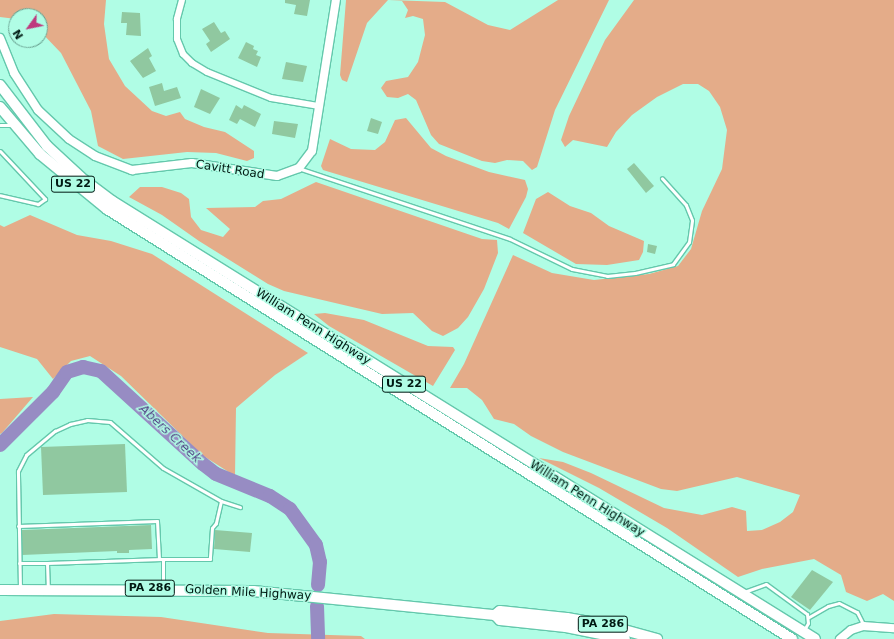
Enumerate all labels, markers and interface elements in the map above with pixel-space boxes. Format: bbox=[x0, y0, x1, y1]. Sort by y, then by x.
north arrow bbox=[8, 8, 48, 48]
text: N bbox=[10, 27, 26, 42]
street label: Cavitt Road bbox=[195, 157, 265, 183]
road number: US 22 bbox=[51, 175, 95, 193]
street label: William Penn Highway bbox=[253, 286, 373, 368]
road number: US 22 bbox=[382, 375, 426, 393]
water label: Abers Creek bbox=[136, 401, 204, 467]
street label: William Penn Highway bbox=[527, 458, 647, 540]
road number: PA 286 bbox=[124, 579, 176, 597]
street label: Golden Mile Highway bbox=[184, 583, 312, 603]
road number: PA 286 bbox=[577, 615, 629, 633]

